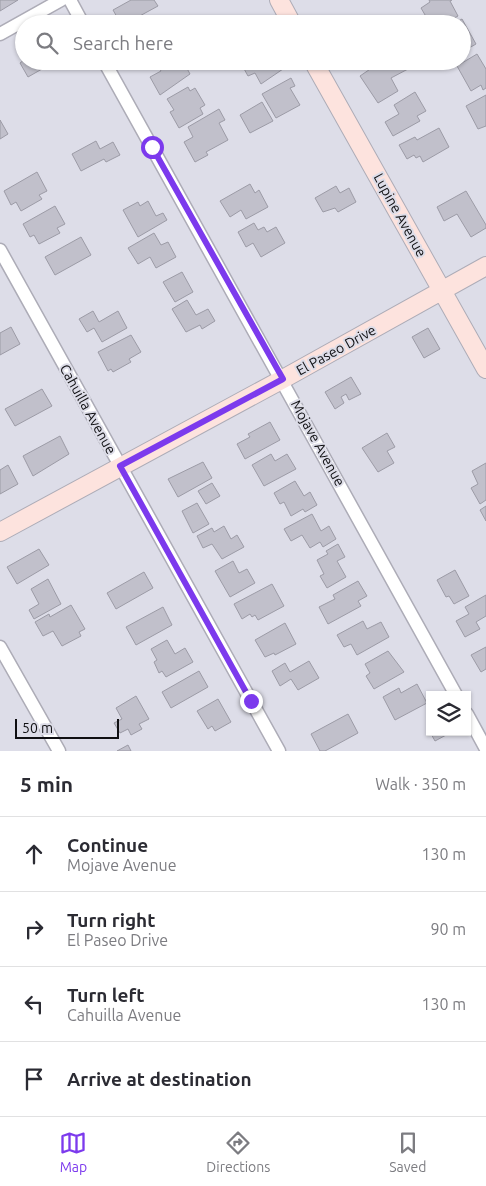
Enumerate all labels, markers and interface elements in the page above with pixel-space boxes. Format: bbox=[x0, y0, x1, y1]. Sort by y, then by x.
search box bbox=[15, 15, 471, 70]
icon: search bbox=[33, 29, 61, 57]
text: Search here bbox=[73, 32, 173, 54]
route start bbox=[141, 136, 164, 159]
street label: Lupine Avenue bbox=[371, 171, 429, 259]
street label: El Paseo Drive bbox=[293, 322, 379, 378]
street label: Cahuilla Avenue bbox=[57, 361, 119, 457]
street label: Mojave Avenue bbox=[288, 397, 348, 489]
route end bbox=[240, 690, 263, 713]
map controls bbox=[426, 691, 471, 736]
button: layers bbox=[426, 691, 471, 736]
scale bar bbox=[15, 716, 119, 739]
text: 50 m bbox=[22, 720, 53, 736]
text: 5 min bbox=[20, 772, 73, 796]
text: Walk · 350 m bbox=[375, 775, 466, 793]
text: Continue bbox=[67, 834, 148, 856]
icon: ahead bbox=[20, 840, 48, 868]
text: 130 m bbox=[421, 845, 466, 863]
text: Mojave Avenue bbox=[67, 856, 177, 874]
text: Turn right bbox=[67, 909, 155, 931]
icon: right bbox=[20, 915, 48, 943]
text: 90 m bbox=[430, 920, 466, 938]
text: El Paseo Drive bbox=[67, 931, 168, 949]
text: Turn left bbox=[67, 984, 145, 1006]
icon: left bbox=[20, 990, 48, 1018]
text: 130 m bbox=[421, 995, 466, 1013]
text: Cahuilla Avenue bbox=[67, 1006, 181, 1024]
icon: arrive bbox=[20, 1065, 48, 1093]
text: Arrive at destination bbox=[67, 1068, 252, 1090]
tab: Map bbox=[59, 1129, 87, 1175]
tab: Directions bbox=[206, 1129, 270, 1175]
tab: Saved bbox=[389, 1129, 427, 1175]

